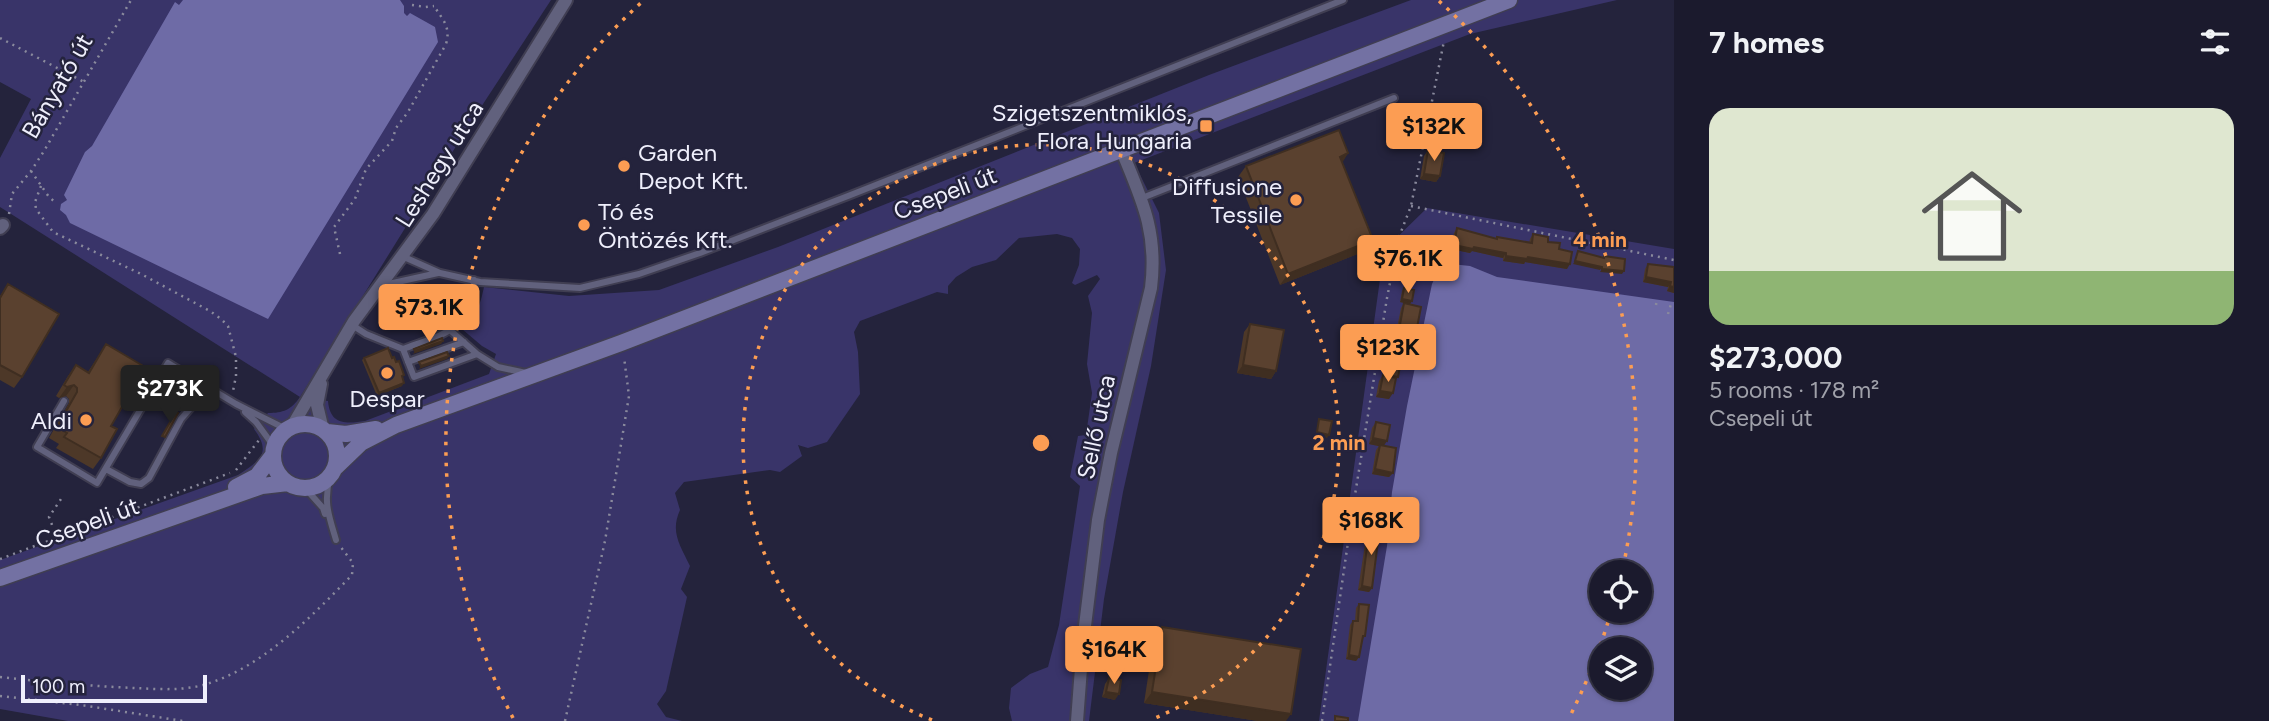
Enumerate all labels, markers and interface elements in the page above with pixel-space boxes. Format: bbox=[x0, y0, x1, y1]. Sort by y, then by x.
icon: filters bbox=[2196, 23, 2234, 61]
text: 7 homes bbox=[1709, 24, 1824, 61]
street label: Bányató út bbox=[15, 29, 99, 143]
street label: Leshegy utca bbox=[389, 95, 489, 233]
place label: Szigetszentmiklós, Flora Hungaria bbox=[992, 98, 1192, 155]
pin: $132K bbox=[1385, 104, 1483, 163]
text: $132K bbox=[1402, 112, 1466, 140]
marker: Szigetszentmiklós, Flora Hungaria bbox=[1198, 118, 1214, 134]
place label: Garden Depot Kft. bbox=[638, 138, 748, 195]
icon: home bbox=[1909, 153, 2035, 279]
marker: Garden Depot Kft. bbox=[616, 158, 632, 174]
street label: Csepeli út bbox=[889, 160, 1001, 226]
place label: Diffusione Tessile bbox=[1172, 172, 1282, 229]
marker: Diffusione Tessile bbox=[1288, 192, 1304, 208]
place label: Tó és Öntözés Kft. bbox=[598, 197, 733, 254]
marker: Tó és Öntözés Kft. bbox=[576, 217, 592, 233]
text: 4 min bbox=[1573, 227, 1627, 252]
pin: $76.1K bbox=[1351, 236, 1465, 295]
text: $76.1K bbox=[1373, 244, 1443, 272]
pin: $73.1K bbox=[372, 284, 486, 344]
text: $73.1K bbox=[394, 293, 464, 321]
pin: $123K bbox=[1339, 324, 1437, 384]
text: $123K bbox=[1356, 333, 1420, 361]
text: $273,000 bbox=[1709, 339, 1842, 376]
marker: Despar bbox=[379, 365, 395, 381]
pin: $273K bbox=[121, 366, 219, 425]
street label: Sellő utca bbox=[1071, 372, 1121, 482]
text: $273K bbox=[137, 374, 203, 402]
text: 5 rooms · 178 m² bbox=[1709, 376, 1879, 404]
place label: Despar bbox=[349, 384, 425, 413]
text: Csepeli út bbox=[1709, 404, 1813, 432]
place label: Aldi bbox=[31, 406, 72, 435]
marker: Aldi bbox=[78, 412, 94, 428]
text: 2 min bbox=[1313, 430, 1365, 455]
centre of rings bbox=[1029, 431, 1053, 455]
street label: Csepeli út bbox=[31, 491, 143, 555]
pin: $168K bbox=[1322, 498, 1420, 557]
text: $168K bbox=[1338, 506, 1404, 534]
map controls bbox=[1589, 560, 1652, 700]
button: locate bbox=[1589, 560, 1652, 623]
pin: $164K bbox=[1065, 626, 1163, 686]
text: $164K bbox=[1081, 635, 1147, 663]
button: layers bbox=[1589, 637, 1652, 700]
scale bar bbox=[21, 672, 206, 704]
text: 100 m bbox=[32, 675, 85, 698]

